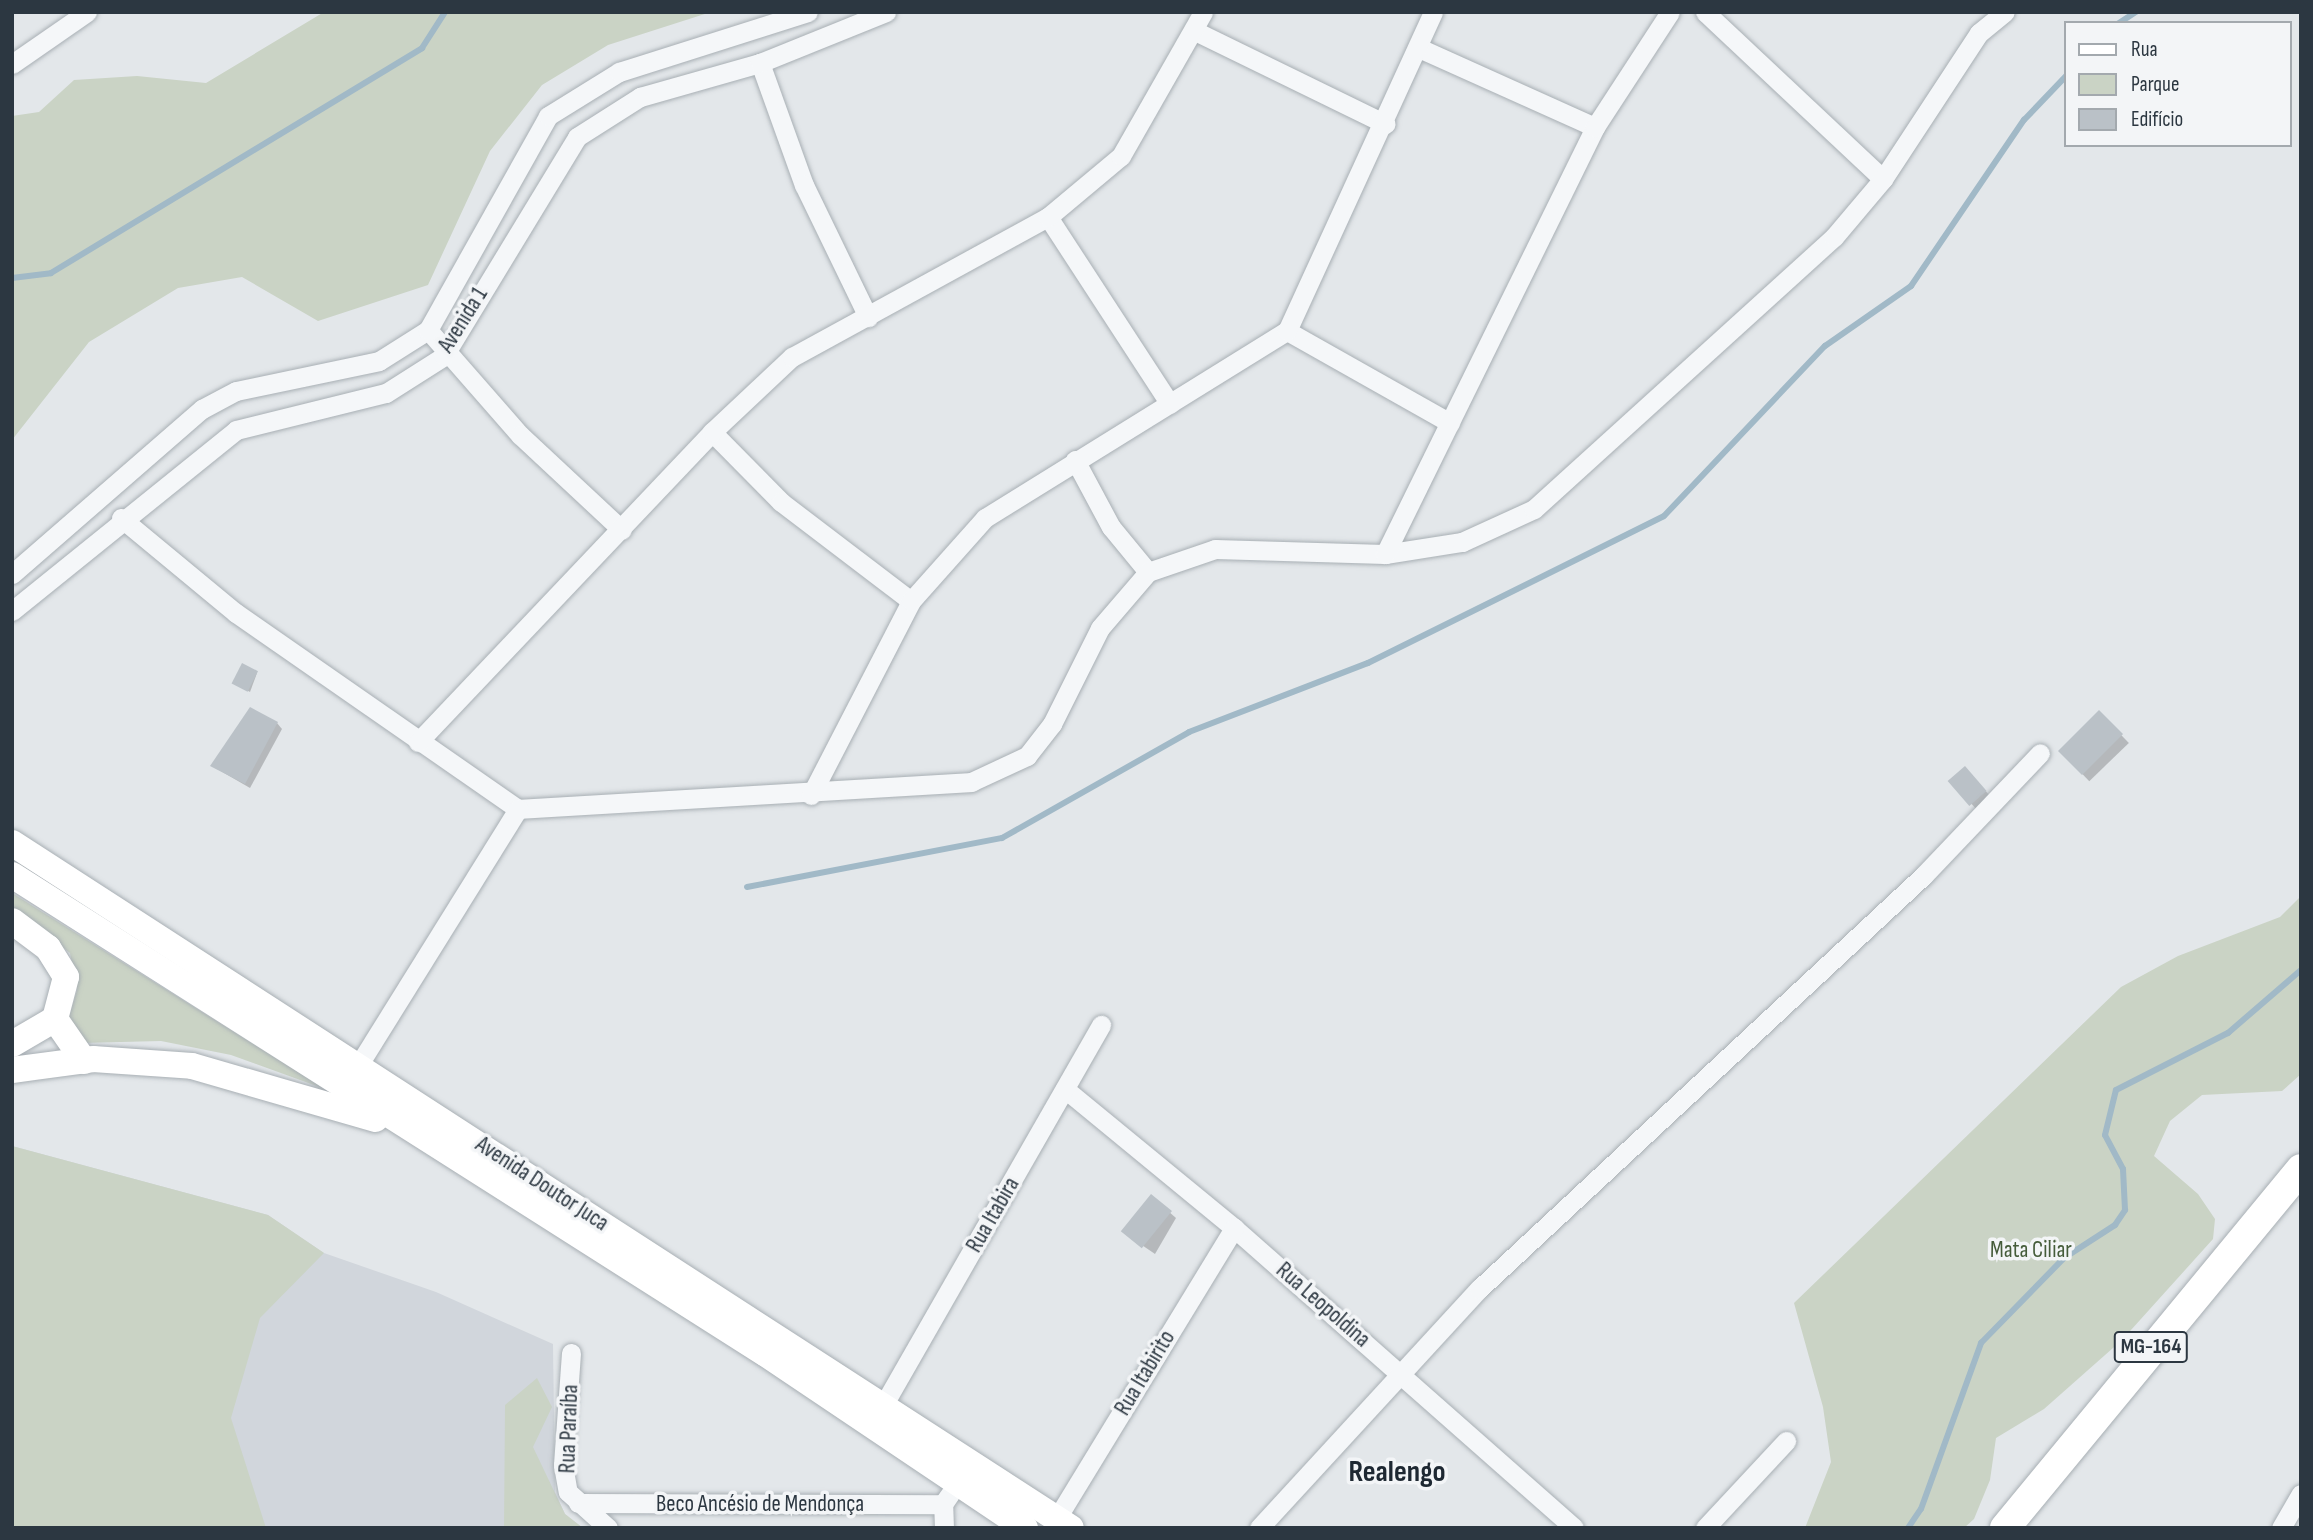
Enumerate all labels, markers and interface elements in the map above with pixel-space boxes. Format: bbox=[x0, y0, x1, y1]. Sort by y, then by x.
legend bbox=[2064, 21, 2292, 147]
text: Rua bbox=[2131, 37, 2158, 62]
text: Parque bbox=[2131, 72, 2179, 97]
text: Edifício bbox=[2131, 107, 2183, 132]
street label: Avenida 1 bbox=[432, 282, 494, 358]
street label: Avenida Doutor Juca bbox=[470, 1131, 614, 1237]
street label: Rua Itabira bbox=[961, 1173, 1025, 1257]
park label: Mata Ciliar bbox=[1990, 1236, 2072, 1264]
street label: Rua Leopoldina bbox=[1270, 1257, 1376, 1353]
street label: Rua Itabirito bbox=[1109, 1326, 1181, 1420]
road number: MG-164 bbox=[2112, 1330, 2190, 1364]
street label: Rua Paraíba bbox=[554, 1384, 584, 1474]
district label: Realengo bbox=[1348, 1454, 1446, 1490]
street label: Beco Ancésio de Mendonça bbox=[656, 1490, 864, 1518]

